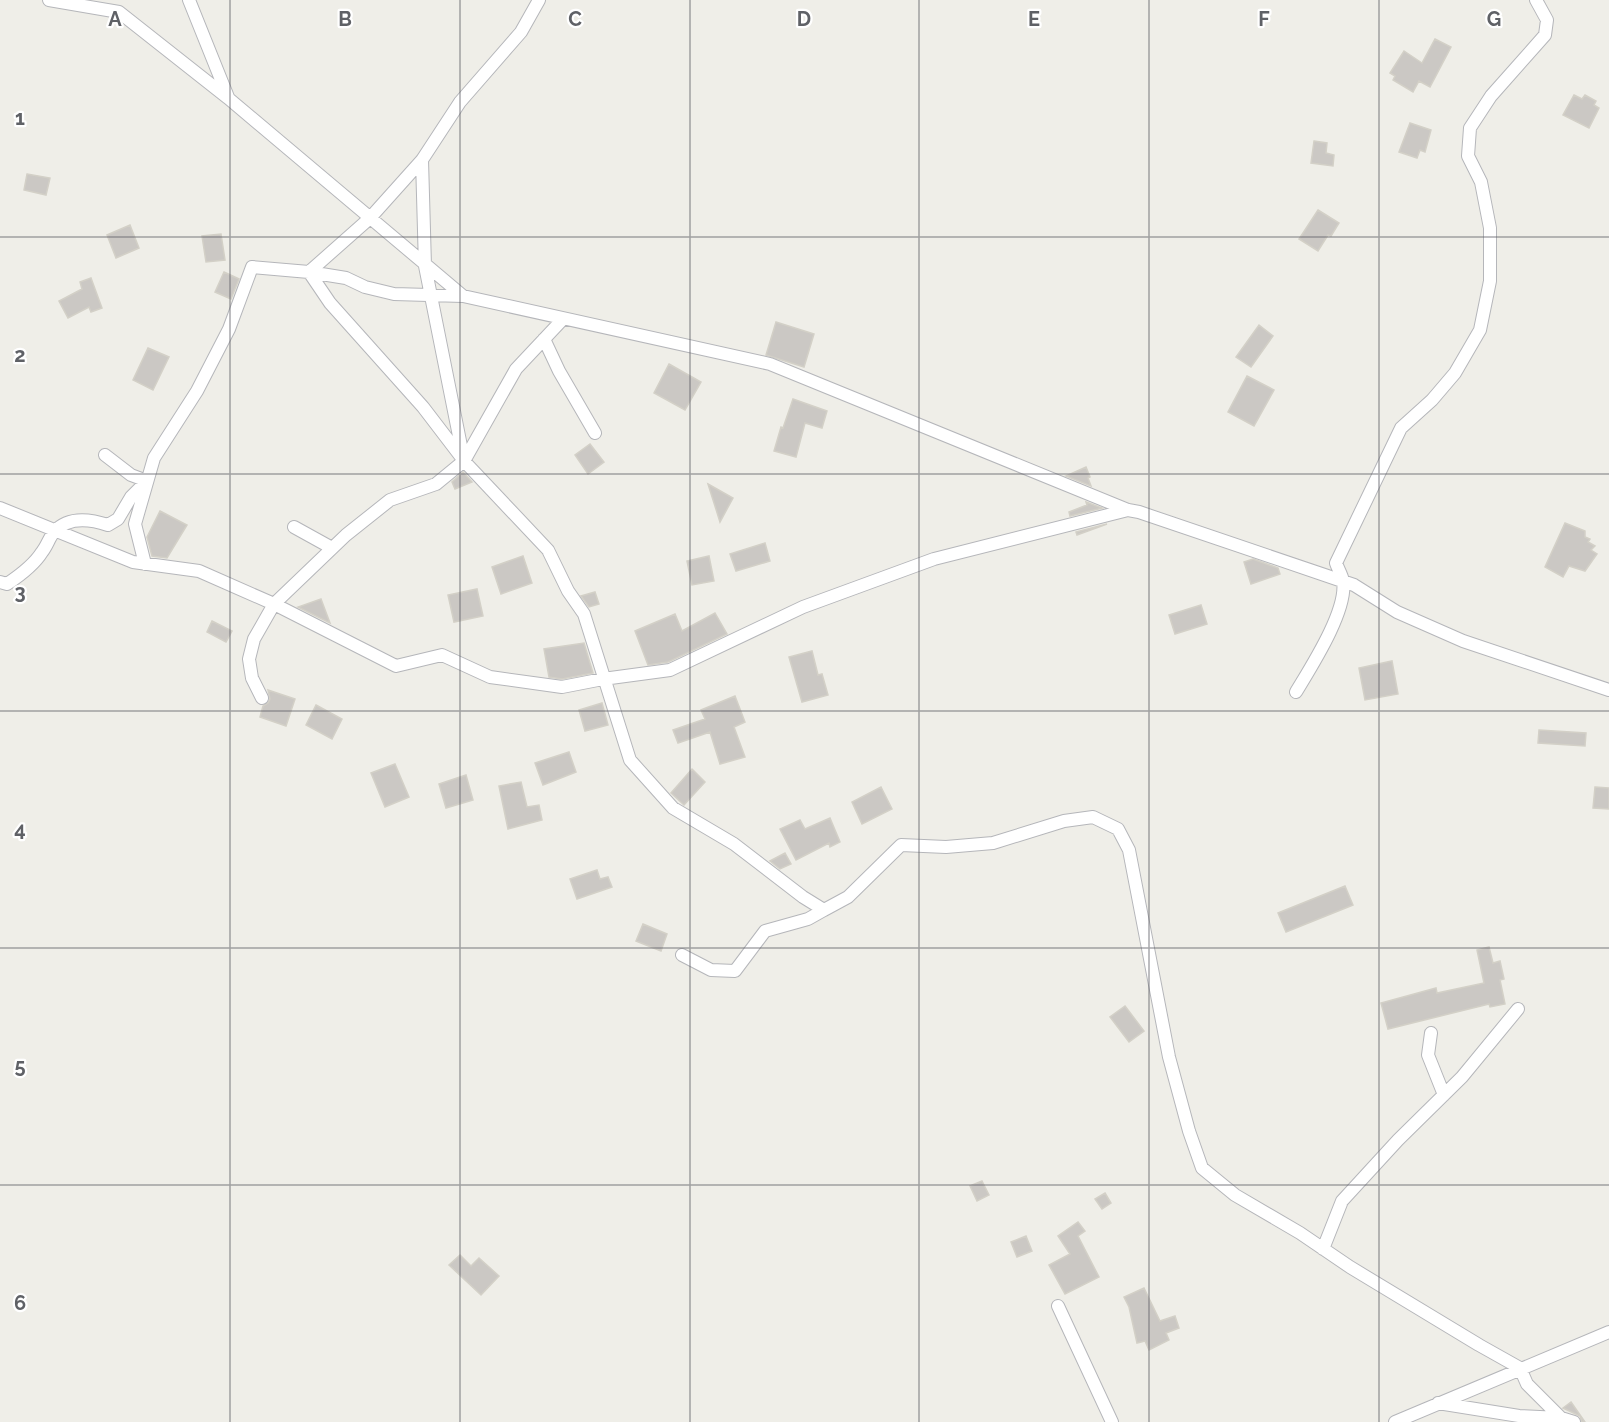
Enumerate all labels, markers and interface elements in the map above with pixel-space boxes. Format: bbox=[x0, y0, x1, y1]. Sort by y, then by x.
text: A bbox=[108, 7, 122, 31]
text: B bbox=[338, 7, 352, 31]
text: C bbox=[568, 7, 582, 31]
text: D bbox=[797, 7, 811, 31]
text: E bbox=[1028, 7, 1040, 31]
text: F bbox=[1258, 7, 1270, 31]
text: G bbox=[1487, 7, 1501, 31]
text: 1 bbox=[15, 106, 25, 130]
text: 2 bbox=[14, 343, 26, 367]
text: 3 bbox=[14, 580, 26, 604]
text: 4 bbox=[14, 817, 26, 841]
text: 5 bbox=[14, 1054, 26, 1078]
text: 6 bbox=[14, 1291, 26, 1315]

